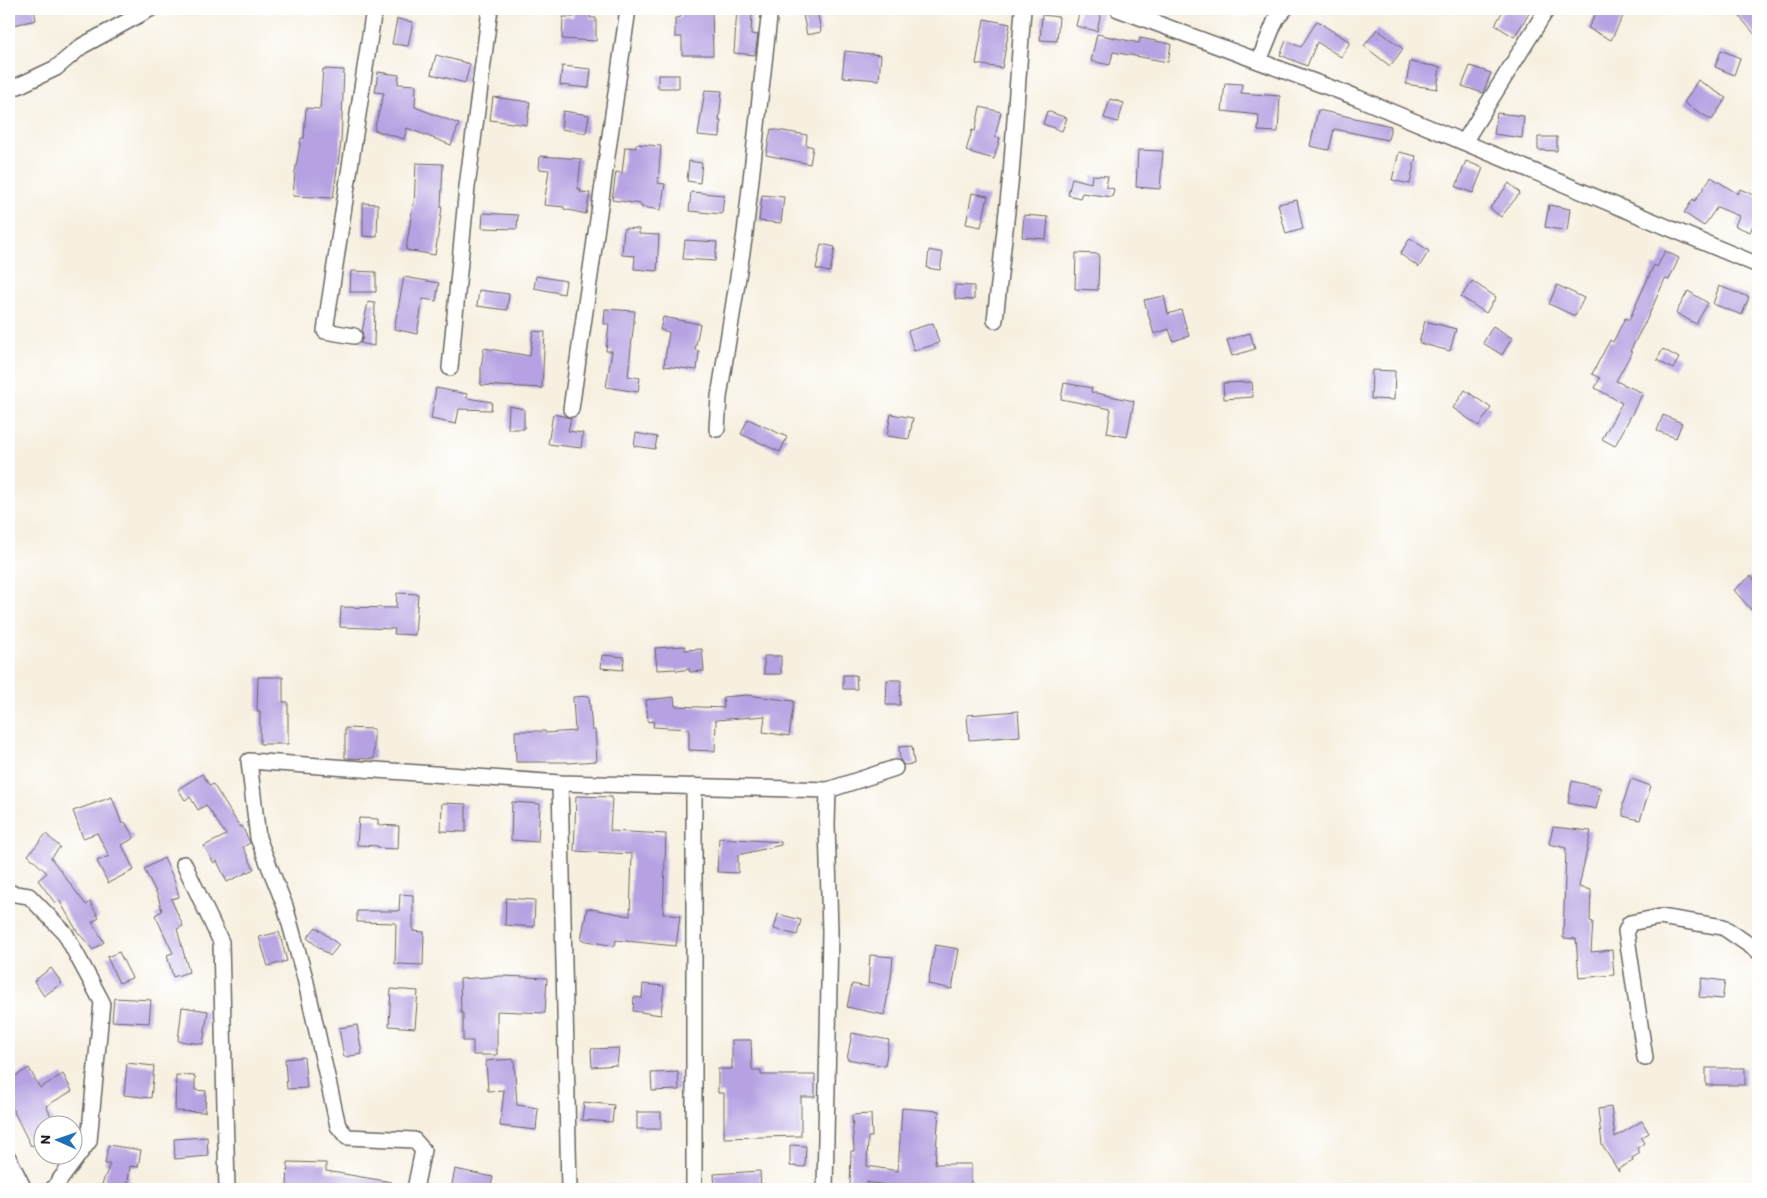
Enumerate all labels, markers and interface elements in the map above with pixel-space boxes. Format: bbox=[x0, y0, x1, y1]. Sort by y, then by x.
north arrow bbox=[32, 1116, 82, 1166]
text: N bbox=[37, 1135, 54, 1145]

